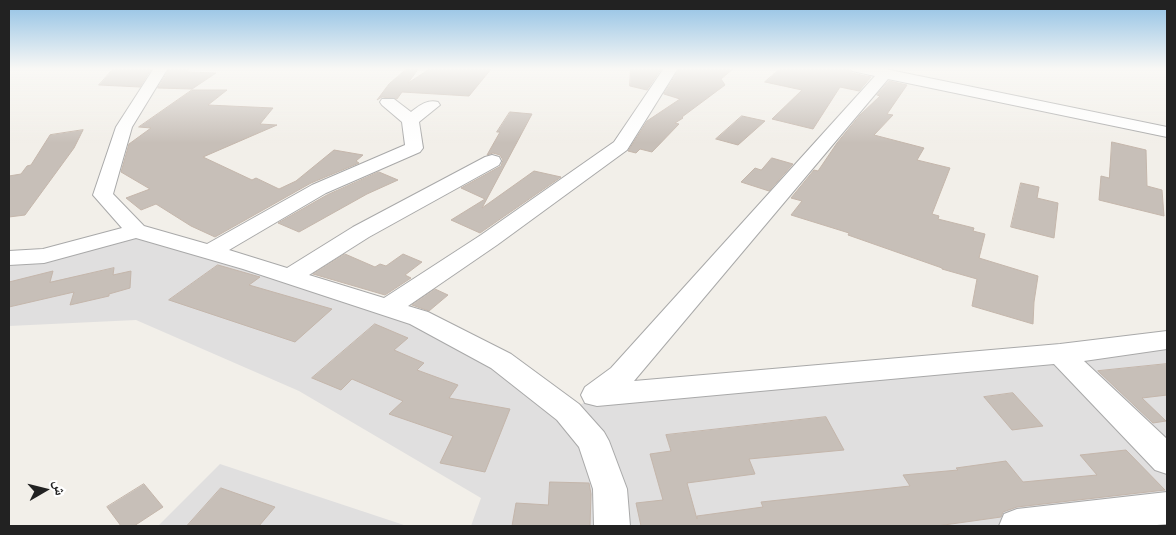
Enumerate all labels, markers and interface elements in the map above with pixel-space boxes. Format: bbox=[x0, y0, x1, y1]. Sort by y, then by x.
north arrow bbox=[20, 465, 70, 515]
text: ش bbox=[51, 479, 69, 496]

